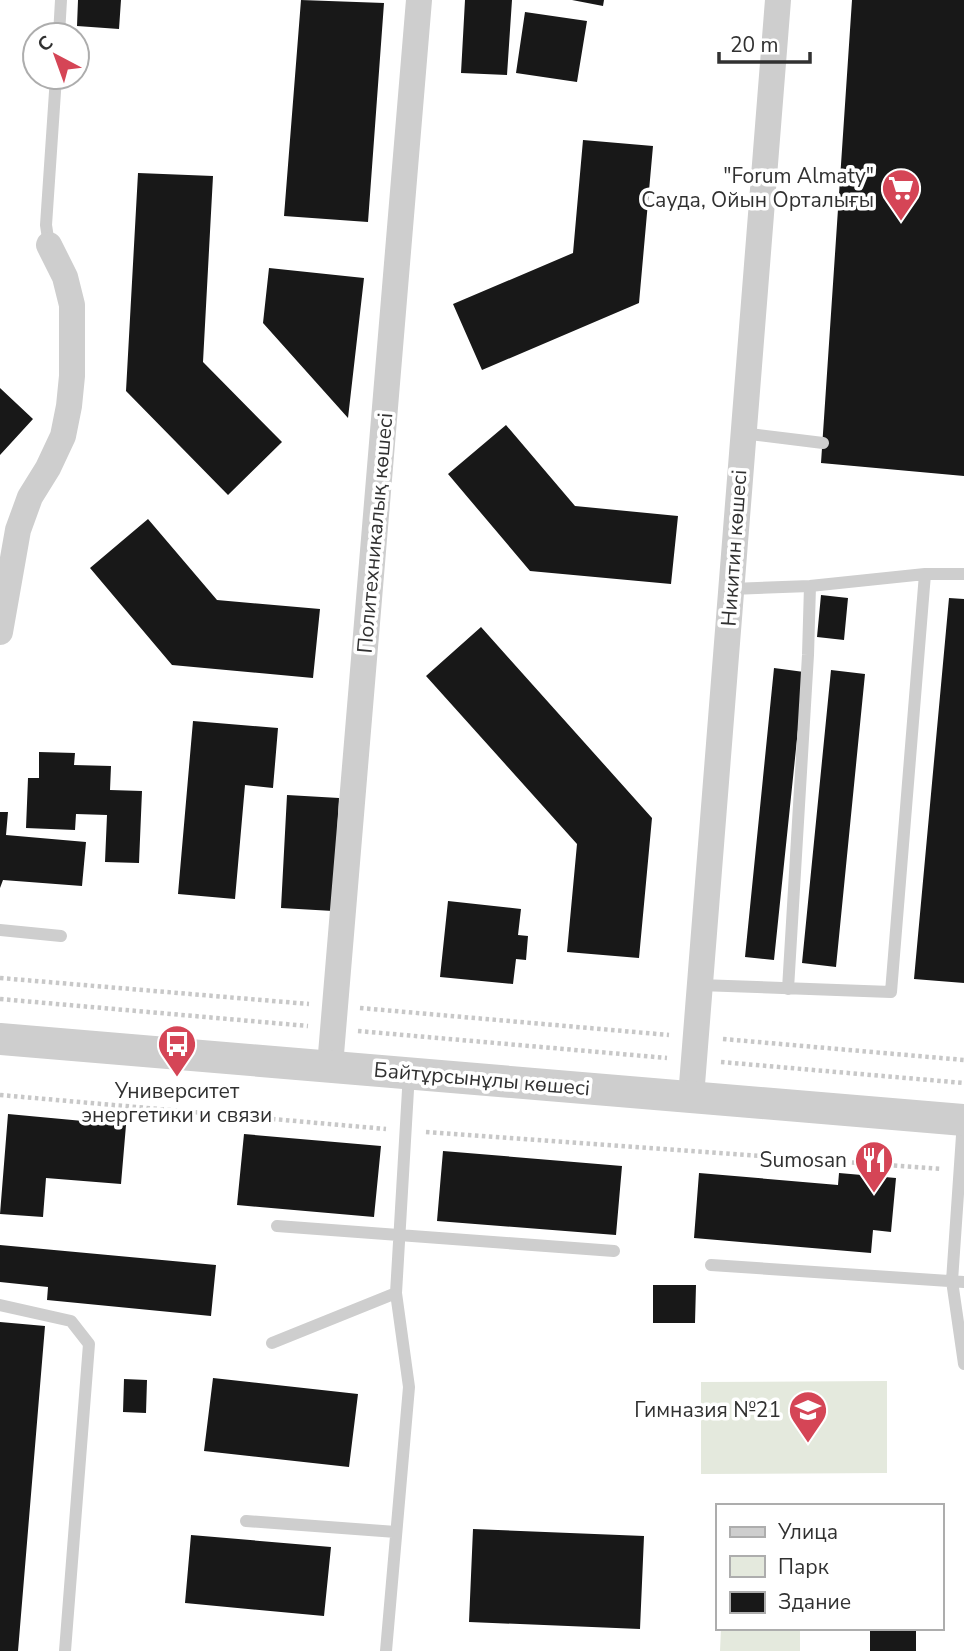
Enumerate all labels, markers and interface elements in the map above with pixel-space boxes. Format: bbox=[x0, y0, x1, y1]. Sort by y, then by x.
north arrow bbox=[21, 21, 91, 91]
scale bar bbox=[719, 21, 810, 65]
text: С bbox=[32, 30, 59, 58]
text: 20 m bbox=[730, 31, 779, 59]
place label: "Forum Almaty" Сауда, Ойын Орталығы bbox=[641, 162, 874, 214]
supermarket icon: "Forum Almaty" Сауда, Ойын Орталығы bbox=[880, 167, 922, 222]
street label: Политехникалық көшесі bbox=[351, 412, 399, 654]
street label: Никитин көшесі bbox=[715, 469, 753, 627]
bus stop icon: Университет энергетики и связи bbox=[156, 1023, 198, 1078]
street label: Байтұрсынұлы көшесі bbox=[373, 1056, 591, 1102]
place label: Университет энергетики и связи bbox=[82, 1077, 272, 1129]
restaurant icon: Sumosan bbox=[853, 1139, 895, 1194]
place label: Sumosan bbox=[759, 1146, 847, 1174]
school or university icon: Гимназия №21 bbox=[787, 1389, 829, 1444]
place label: Гимназия №21 bbox=[634, 1396, 781, 1424]
legend bbox=[716, 1504, 943, 1630]
text: Улица bbox=[777, 1518, 838, 1546]
text: Парк bbox=[778, 1553, 830, 1581]
text: Здание bbox=[778, 1588, 851, 1616]

